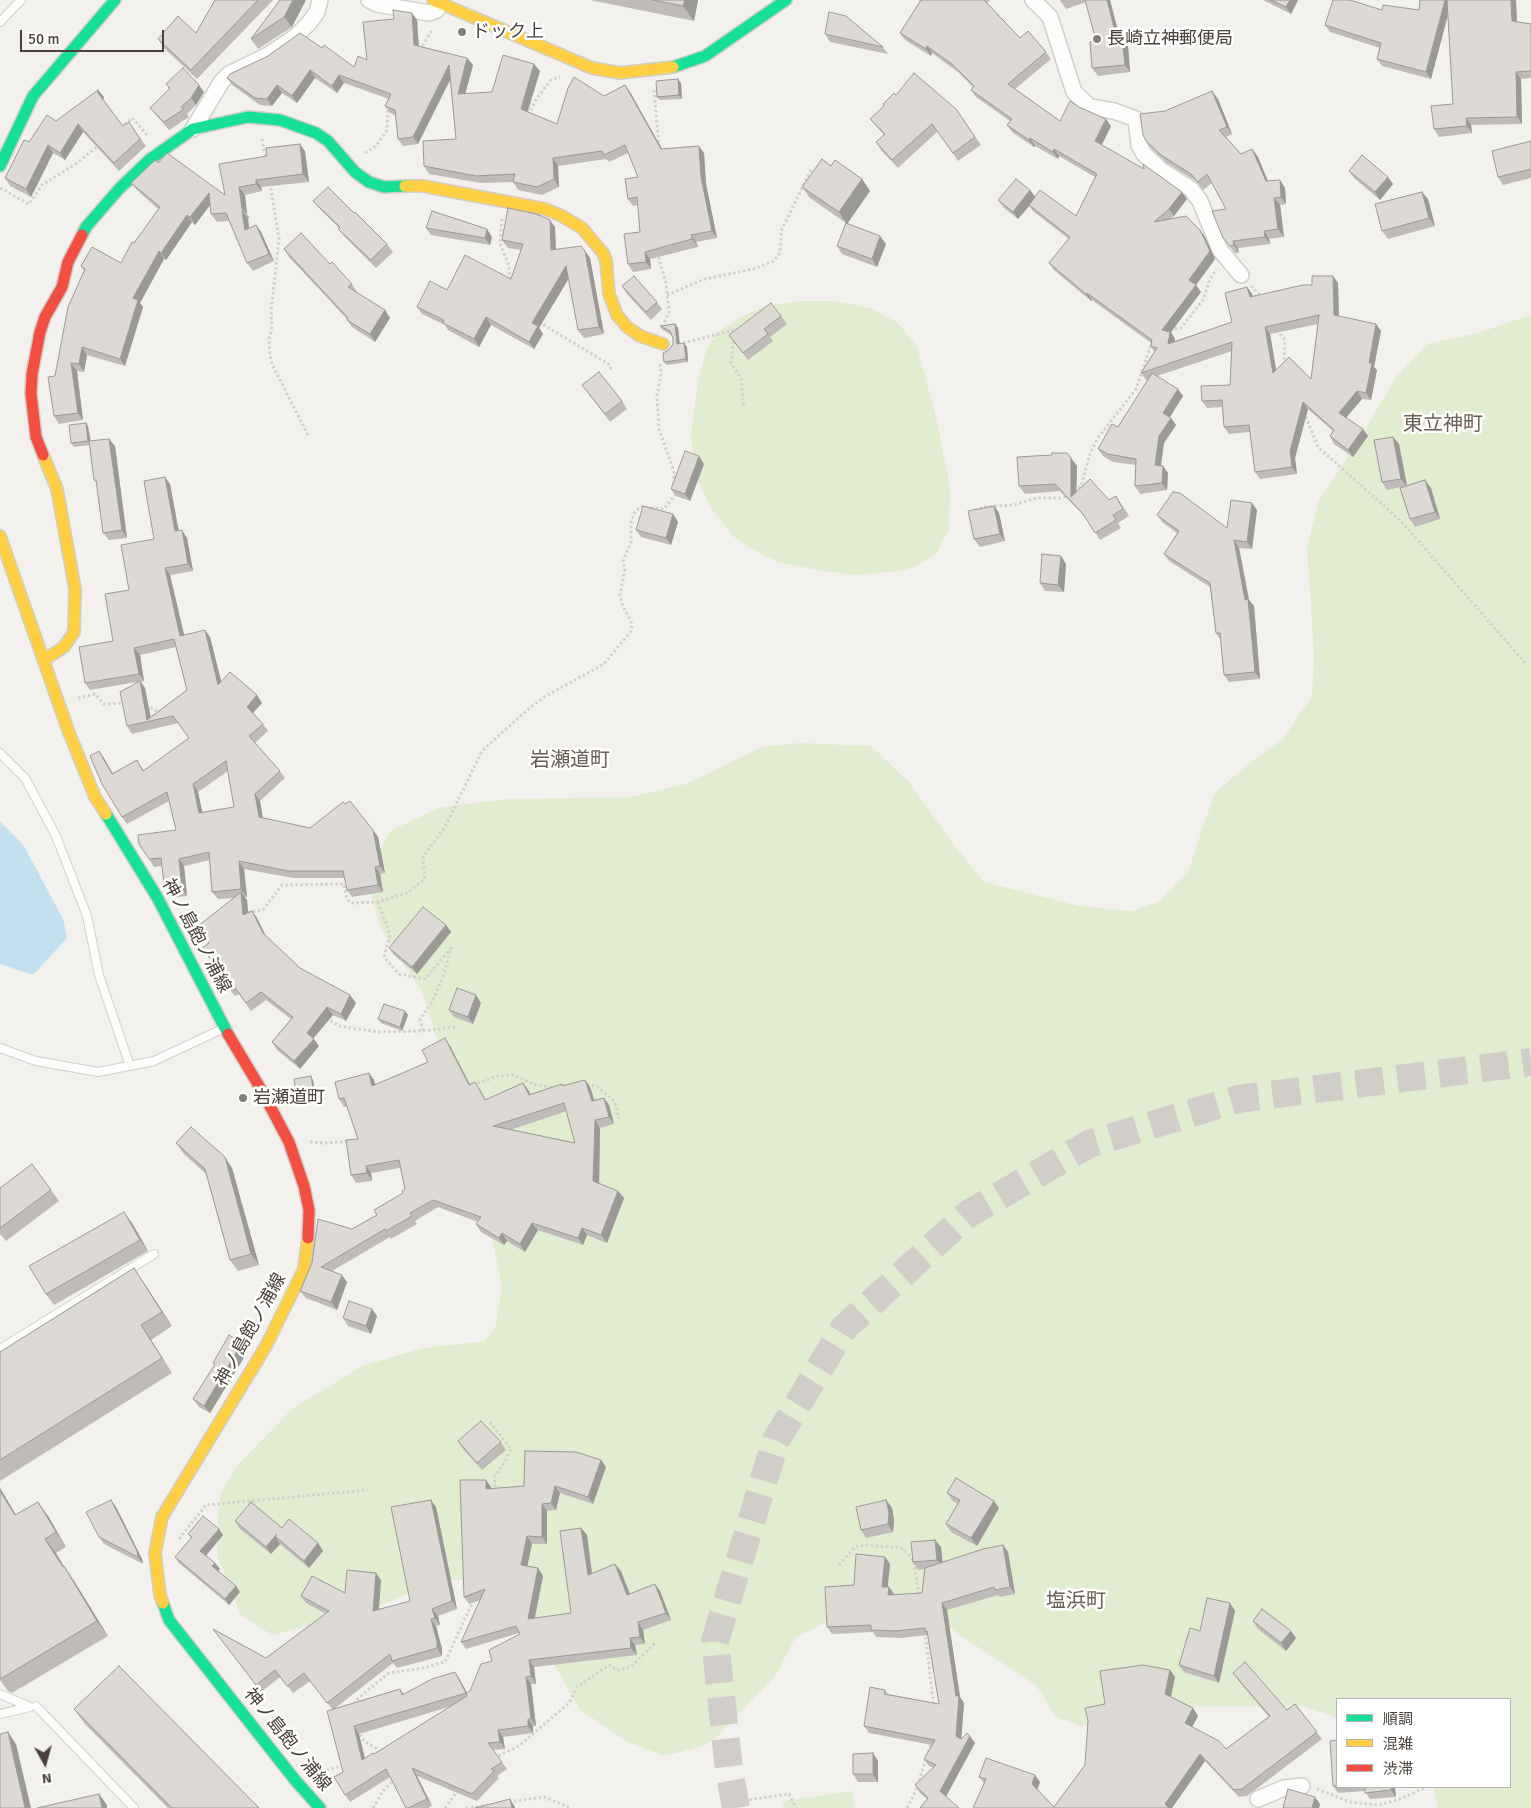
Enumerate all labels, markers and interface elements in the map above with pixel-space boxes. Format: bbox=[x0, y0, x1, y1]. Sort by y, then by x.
scale bar bbox=[22, 20, 166, 52]
place label: ドック上 bbox=[472, 21, 544, 43]
marker: ドック上 bbox=[456, 26, 468, 38]
place label: 長崎立神郵便局 bbox=[1107, 28, 1233, 50]
text: 50 m bbox=[28, 30, 59, 48]
marker: 長崎立神郵便局 bbox=[1091, 33, 1103, 45]
district label: 東立神町 bbox=[1403, 413, 1483, 437]
district label: 岩瀬道町 bbox=[530, 749, 610, 773]
street label: 神ノ島飽ノ浦線 bbox=[157, 875, 235, 997]
place label: 岩瀬道町 bbox=[253, 1087, 325, 1109]
marker: 岩瀬道町 bbox=[237, 1092, 249, 1104]
street label: 神ノ島飽ノ浦線 bbox=[211, 1270, 291, 1390]
district label: 塩浜町 bbox=[1046, 1590, 1106, 1614]
street label: 神ノ島飽ノ浦線 bbox=[239, 1684, 335, 1796]
legend bbox=[1336, 1698, 1511, 1788]
text: 順調 bbox=[1383, 1710, 1413, 1728]
text: 混雑 bbox=[1383, 1735, 1413, 1753]
north arrow bbox=[20, 1738, 70, 1788]
text: 渋滞 bbox=[1383, 1760, 1413, 1778]
text: N bbox=[41, 1769, 53, 1787]

